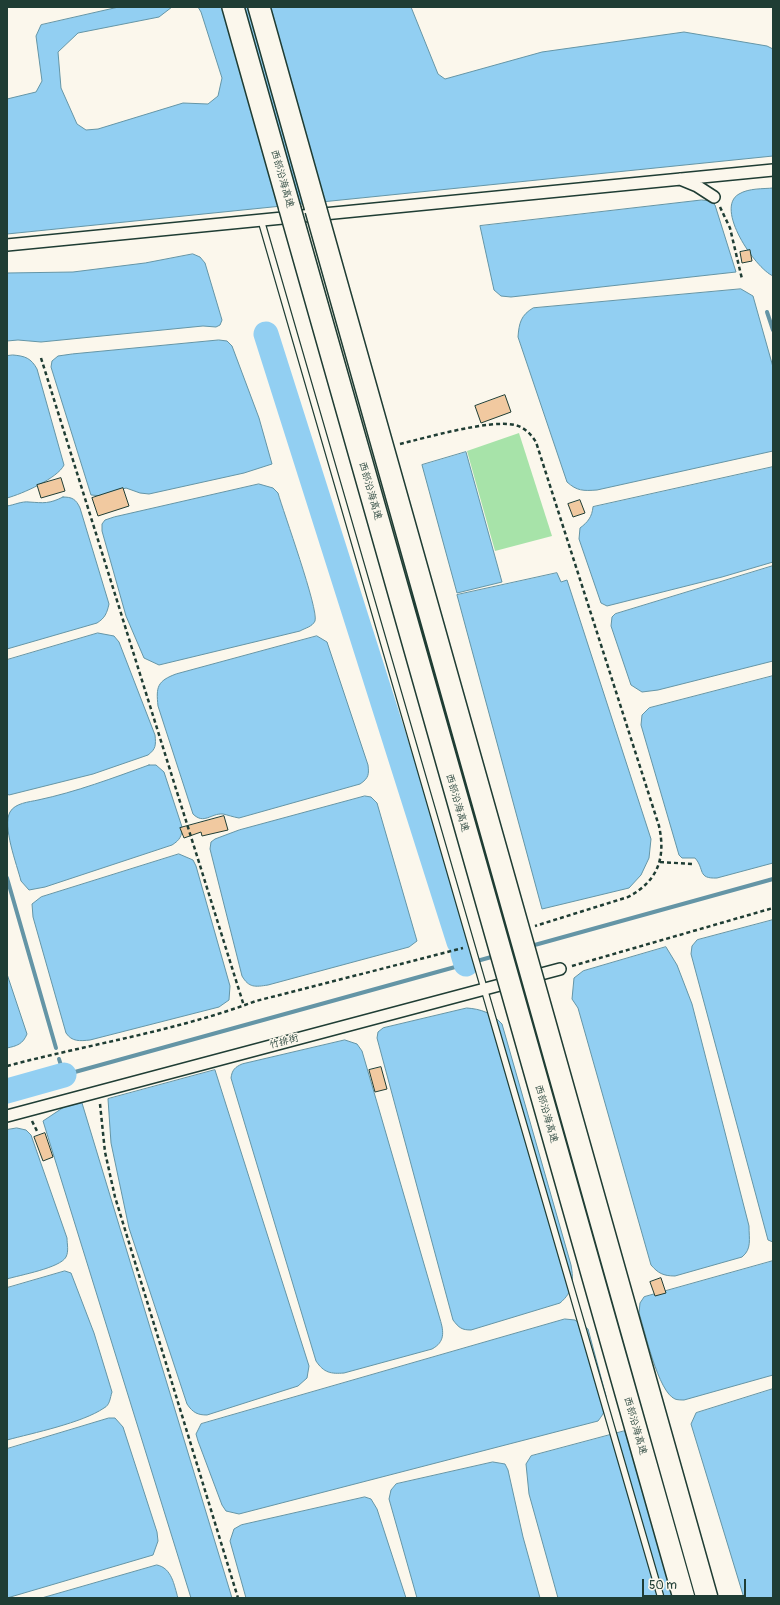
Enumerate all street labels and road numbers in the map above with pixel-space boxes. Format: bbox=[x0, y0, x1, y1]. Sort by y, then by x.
street label: 西部沿海高速 bbox=[268, 149, 296, 209]
street label: 西部沿海高速 bbox=[356, 461, 384, 521]
street label: 西部沿海高速 bbox=[443, 773, 471, 833]
street label: 竹排街 bbox=[268, 1032, 300, 1052]
street label: 西部沿海高速 bbox=[532, 1084, 560, 1144]
street label: 西部沿海高速 bbox=[621, 1396, 649, 1456]

